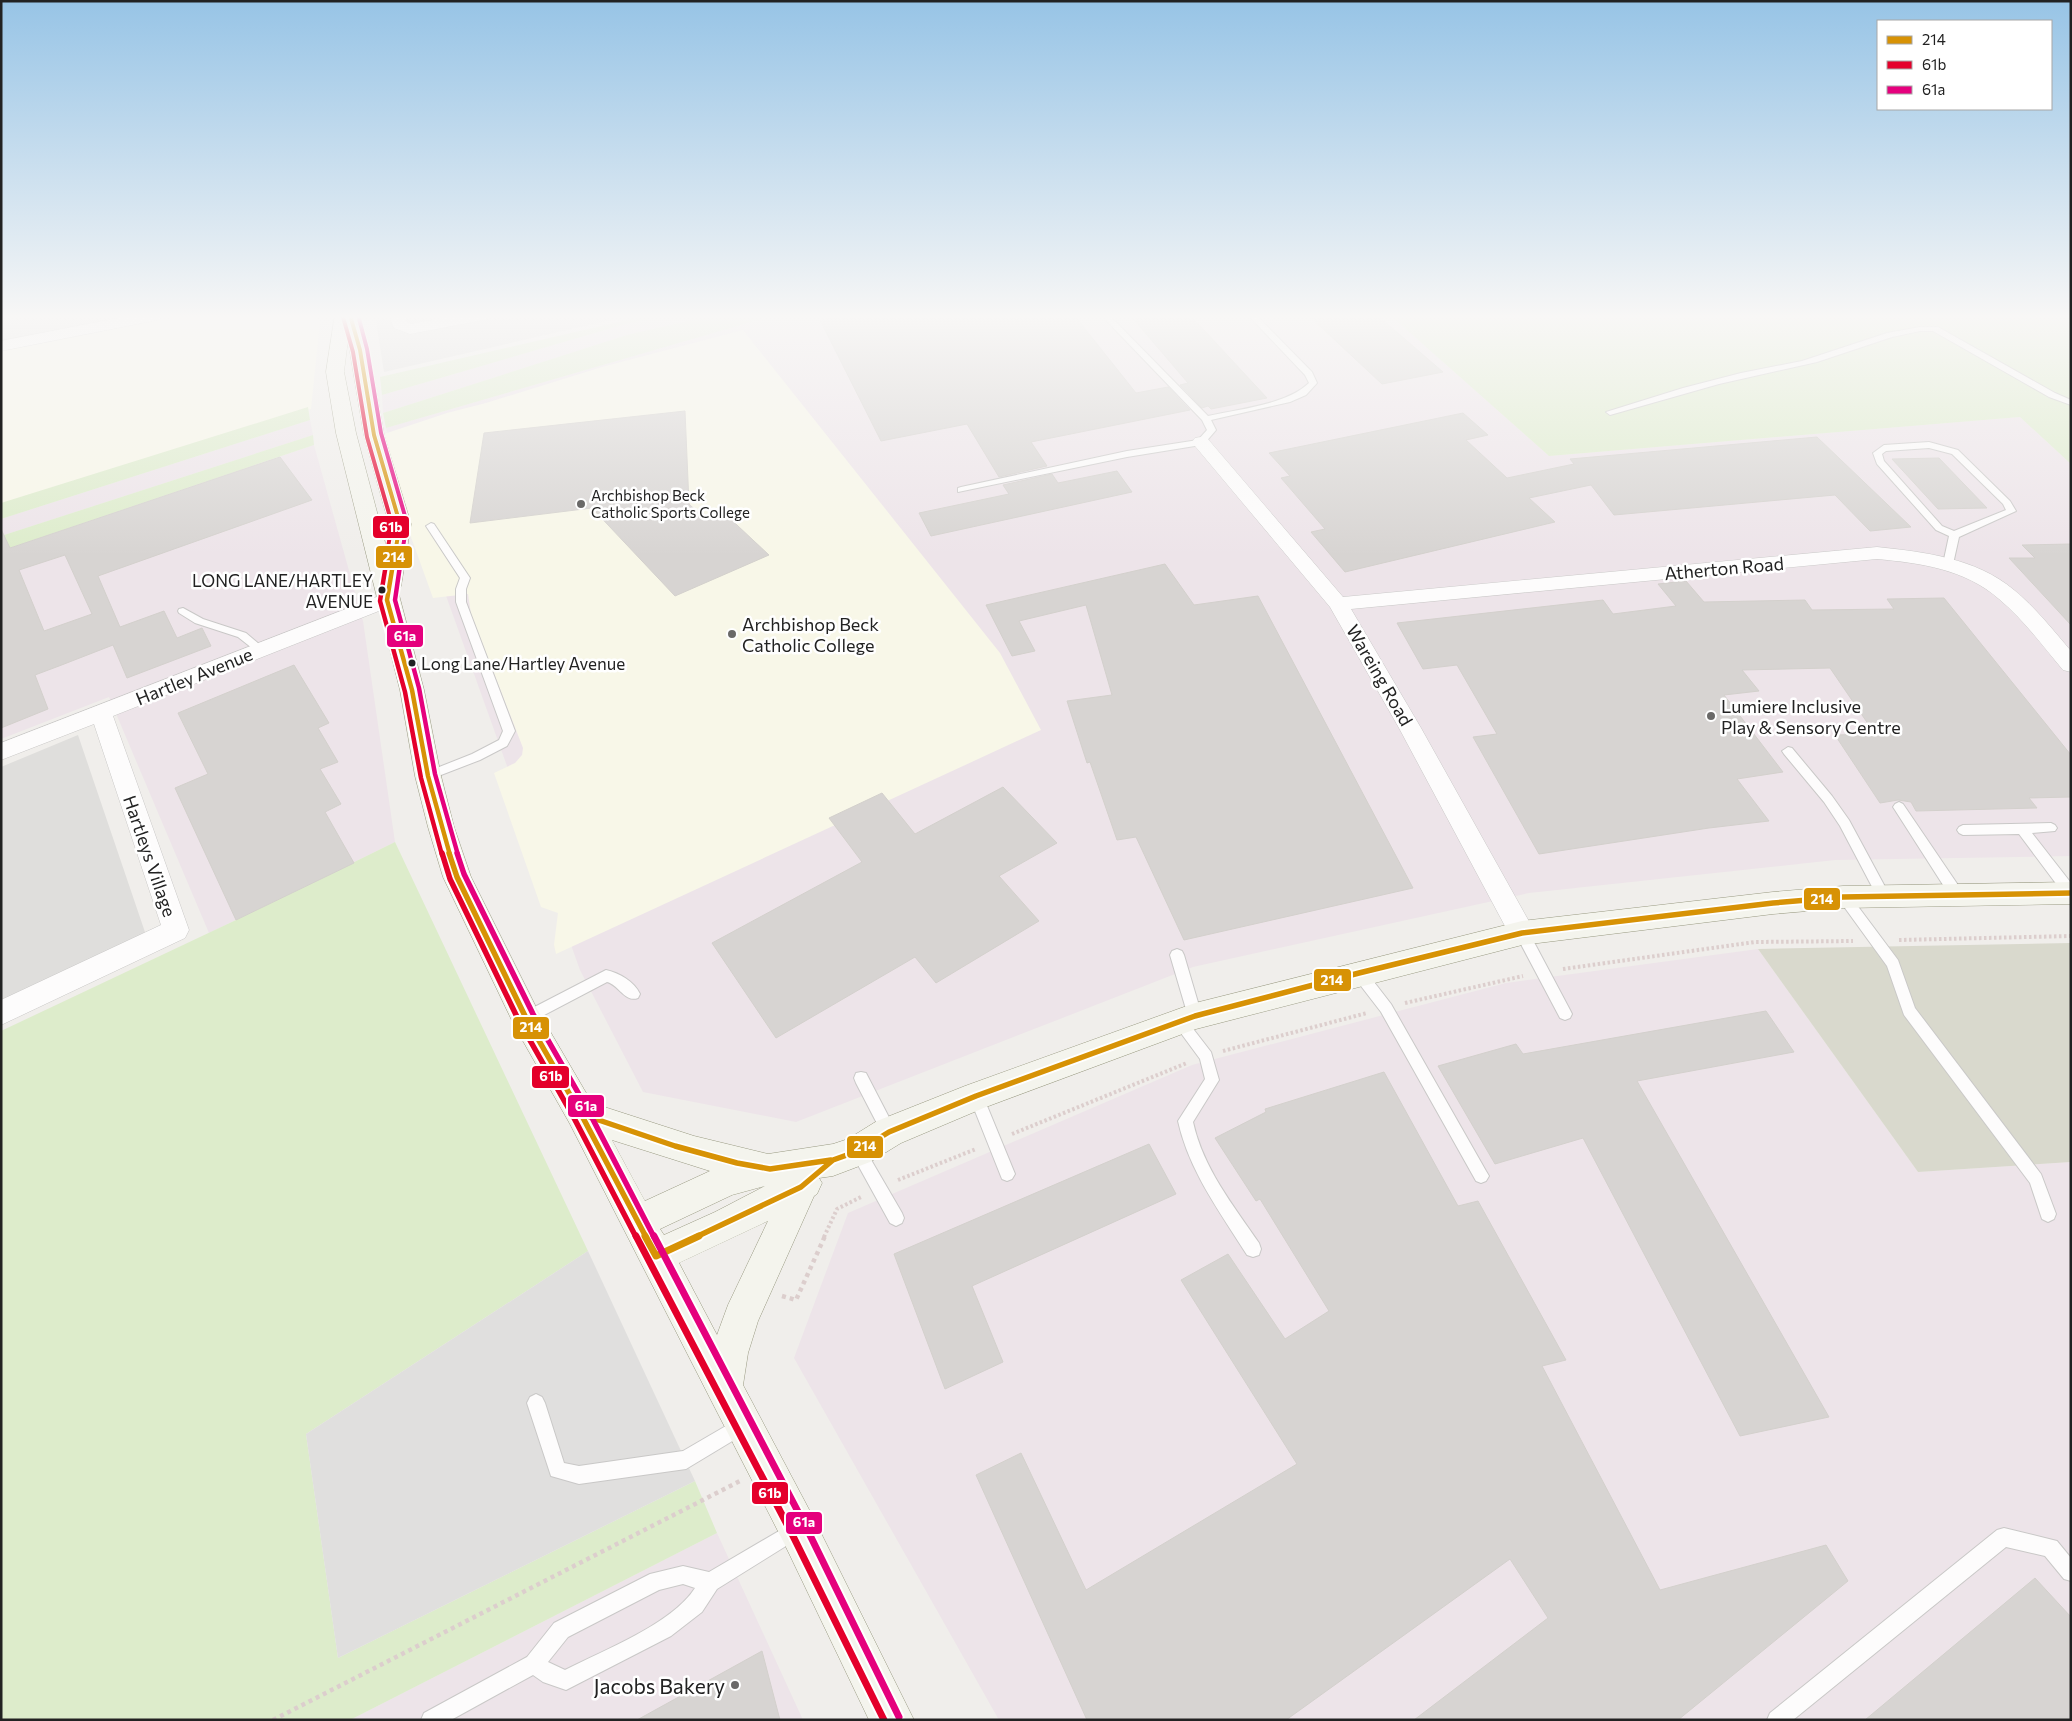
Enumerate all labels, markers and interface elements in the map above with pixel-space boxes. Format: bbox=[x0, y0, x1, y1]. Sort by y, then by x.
legend bbox=[1877, 20, 2052, 110]
text: 214 bbox=[1922, 30, 1946, 48]
text: 61b bbox=[1922, 55, 1947, 73]
text: 61a bbox=[1922, 80, 1945, 98]
place label: Archbishop Beck Catholic Sports College bbox=[591, 486, 750, 521]
marker: Archbishop Beck Catholic Sports College bbox=[575, 498, 587, 510]
line badge: 61b bbox=[372, 515, 410, 539]
text: 61b bbox=[379, 518, 403, 535]
line badge: 214 bbox=[375, 545, 413, 569]
text: 214 bbox=[383, 548, 406, 565]
street label: Atherton Road bbox=[1663, 552, 1785, 584]
place label: LONG LANE/HARTLEY AVENUE bbox=[192, 570, 373, 612]
marker: LONG LANE/HARTLEY AVENUE bbox=[377, 585, 387, 595]
place label: Archbishop Beck Catholic College bbox=[742, 613, 879, 656]
street label: Wareing Road bbox=[1342, 620, 1418, 730]
line badge: 61a bbox=[386, 624, 424, 648]
text: 61a bbox=[394, 627, 416, 644]
marker: Archbishop Beck Catholic College bbox=[726, 628, 738, 640]
street label: Hartley Avenue bbox=[132, 643, 256, 709]
place label: Long Lane/Hartley Avenue bbox=[421, 653, 625, 674]
marker: Long Lane/Hartley Avenue bbox=[407, 658, 417, 668]
place label: Lumiere Inclusive Play & Sensory Centre bbox=[1721, 695, 1901, 738]
marker: Lumiere Inclusive Play & Sensory Centre bbox=[1705, 710, 1717, 722]
street label: Hartleys Village bbox=[119, 792, 181, 920]
line badge: 214 bbox=[1803, 887, 1841, 911]
text: 214 bbox=[1811, 890, 1834, 907]
line badge: 214 bbox=[1313, 968, 1352, 992]
text: 214 bbox=[1321, 971, 1344, 988]
line badge: 214 bbox=[512, 1016, 550, 1040]
text: 214 bbox=[520, 1018, 543, 1035]
line badge: 61b bbox=[531, 1065, 570, 1089]
text: 61b bbox=[539, 1067, 563, 1084]
line badge: 61a bbox=[567, 1094, 605, 1118]
text: 61a bbox=[575, 1097, 597, 1114]
line badge: 214 bbox=[846, 1135, 884, 1159]
text: 214 bbox=[854, 1137, 877, 1154]
line badge: 61b bbox=[751, 1481, 789, 1505]
text: 61b bbox=[758, 1484, 782, 1501]
line badge: 61a bbox=[785, 1511, 823, 1535]
text: 61a bbox=[793, 1513, 815, 1530]
place label: Jacobs Bakery bbox=[593, 1673, 725, 1698]
marker: Jacobs Bakery bbox=[729, 1679, 741, 1691]

